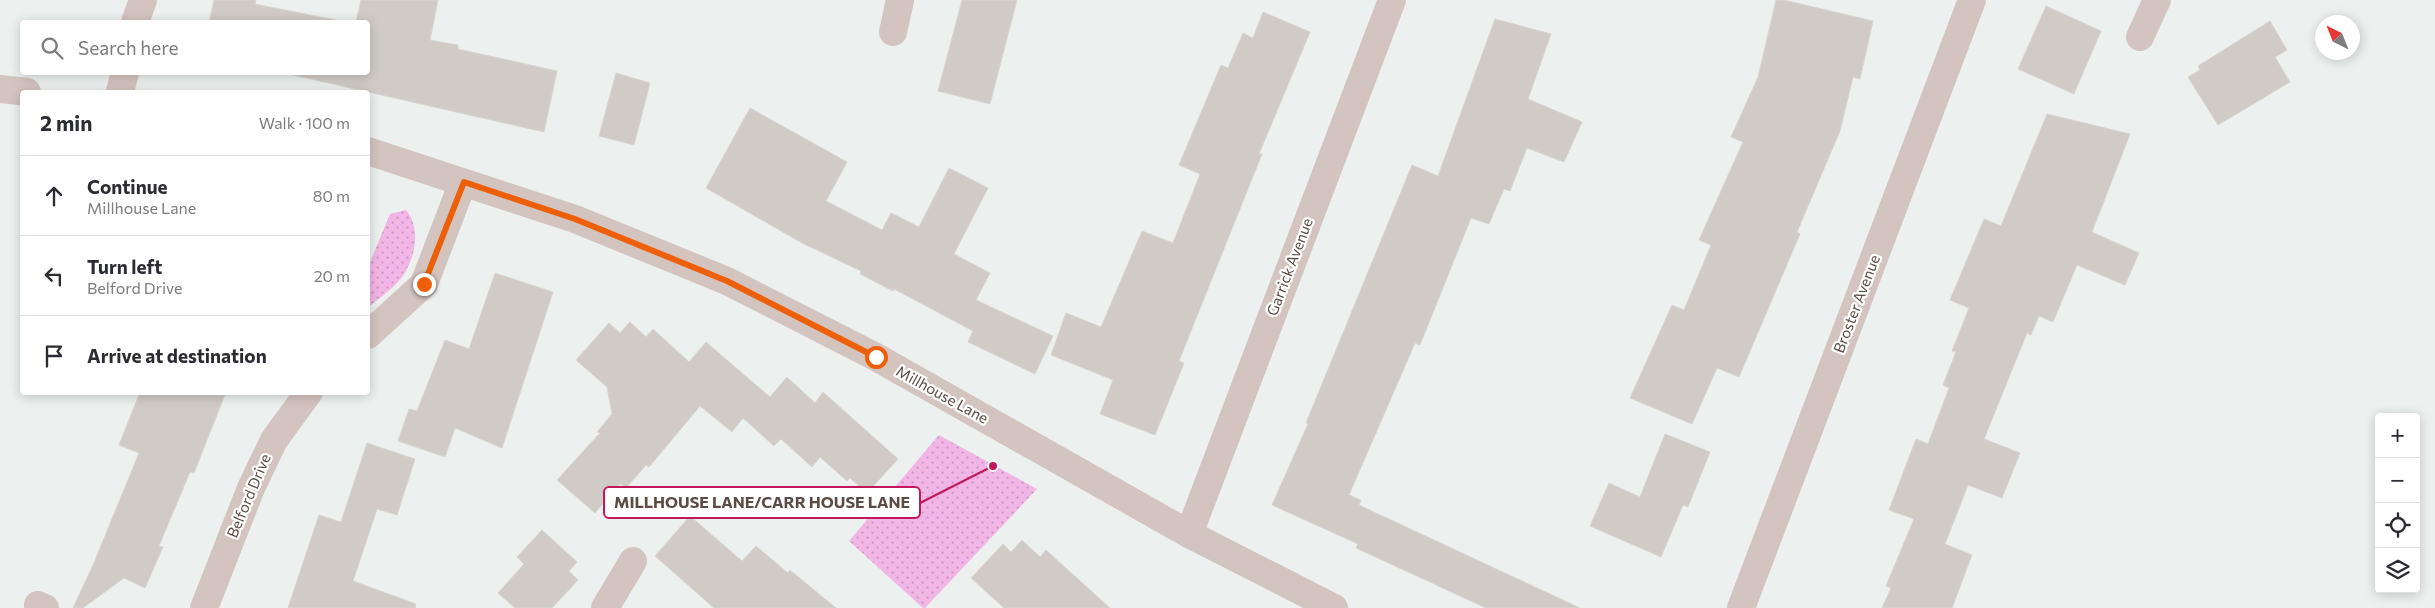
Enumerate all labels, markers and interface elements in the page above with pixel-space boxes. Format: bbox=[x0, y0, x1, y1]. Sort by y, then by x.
north arrow bbox=[2315, 15, 2360, 60]
search box bbox=[20, 20, 370, 75]
icon: search bbox=[38, 34, 66, 62]
text: Search here bbox=[78, 36, 178, 59]
text: 2 min bbox=[40, 110, 92, 135]
text: Walk · 100 m bbox=[259, 113, 350, 132]
text: Continue bbox=[87, 175, 167, 198]
icon: ahead bbox=[40, 182, 68, 210]
text: 80 m bbox=[313, 186, 350, 205]
text: Millhouse Lane bbox=[87, 198, 196, 217]
street label: Garrick Avenue bbox=[1262, 215, 1316, 318]
street label: Broster Avenue bbox=[1829, 252, 1883, 355]
text: Turn left bbox=[87, 255, 162, 278]
icon: left bbox=[40, 262, 68, 290]
text: 20 m bbox=[314, 266, 350, 285]
route end bbox=[413, 273, 436, 296]
text: Belford Drive bbox=[87, 278, 182, 297]
icon: arrive bbox=[40, 342, 68, 370]
text: Arrive at destination bbox=[87, 344, 267, 367]
route start bbox=[865, 346, 888, 369]
street label: Millhouse Lane bbox=[893, 361, 992, 427]
map controls bbox=[2375, 413, 2420, 593]
button: + bbox=[2375, 413, 2420, 458]
street label: Belford Drive bbox=[222, 451, 274, 540]
button: − bbox=[2375, 458, 2420, 503]
callout: MILLHOUSE LANE/CARR HOUSE LANE bbox=[604, 487, 920, 518]
text: MILLHOUSE LANE/CARR HOUSE LANE bbox=[614, 492, 910, 511]
button: locate bbox=[2375, 503, 2420, 548]
button: layers bbox=[2375, 548, 2420, 593]

